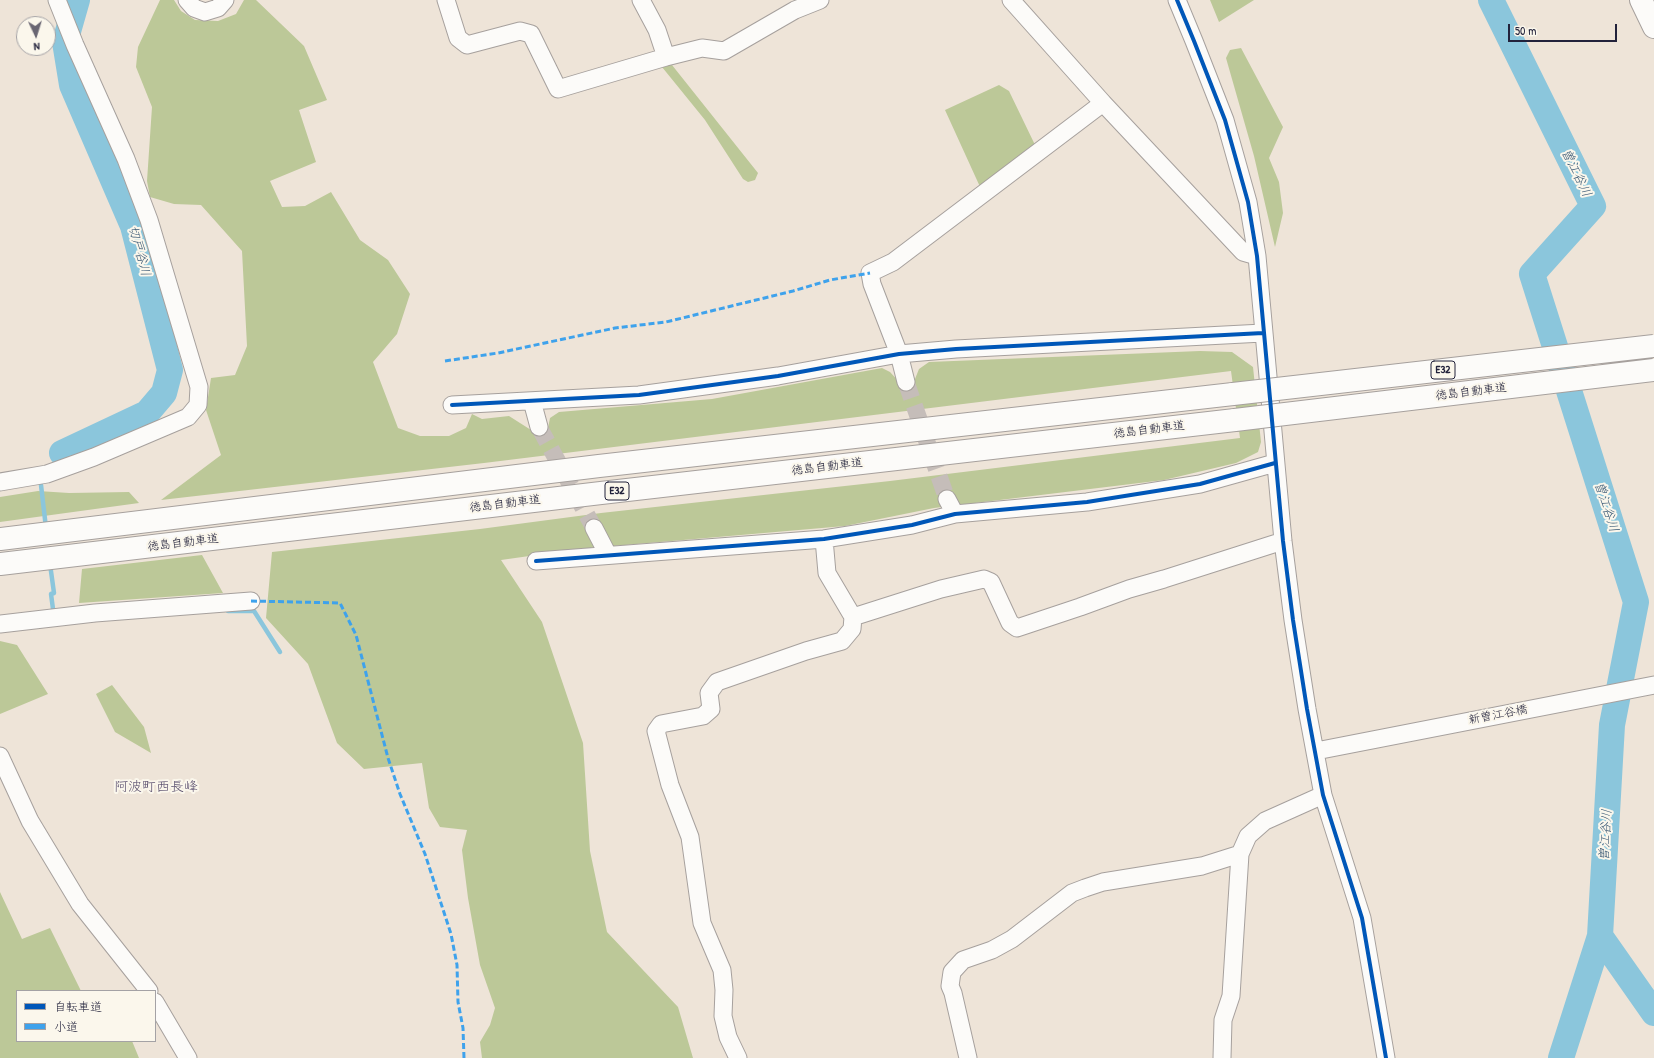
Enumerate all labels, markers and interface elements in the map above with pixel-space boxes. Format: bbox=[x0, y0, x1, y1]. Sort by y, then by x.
north arrow bbox=[16, 16, 56, 56]
scale bar bbox=[1510, 16, 1619, 42]
text: 50 m bbox=[1515, 22, 1536, 39]
text: N bbox=[33, 40, 40, 54]
water label: 曽江谷川 bbox=[1558, 146, 1594, 200]
water label: 切戸谷川 bbox=[125, 224, 153, 278]
road number: E32 bbox=[1431, 361, 1455, 379]
street label: 徳島自動車道 bbox=[1434, 380, 1508, 404]
street label: 徳島自動車道 bbox=[1112, 418, 1186, 442]
street label: 徳島自動車道 bbox=[790, 455, 864, 479]
water label: 曽江谷川 bbox=[1591, 480, 1621, 534]
road number: E32 bbox=[605, 482, 629, 500]
street label: 徳島自動車道 bbox=[468, 492, 542, 516]
street label: 徳島自動車道 bbox=[146, 531, 220, 555]
street label: 新曽江谷橋 bbox=[1467, 702, 1529, 728]
district label: 阿波町西長峰 bbox=[114, 779, 198, 795]
water label: 曽江谷川 bbox=[1597, 809, 1615, 861]
legend bbox=[16, 990, 156, 1042]
text: 自転車道 bbox=[54, 998, 102, 1015]
text: 小道 bbox=[54, 1018, 78, 1035]

